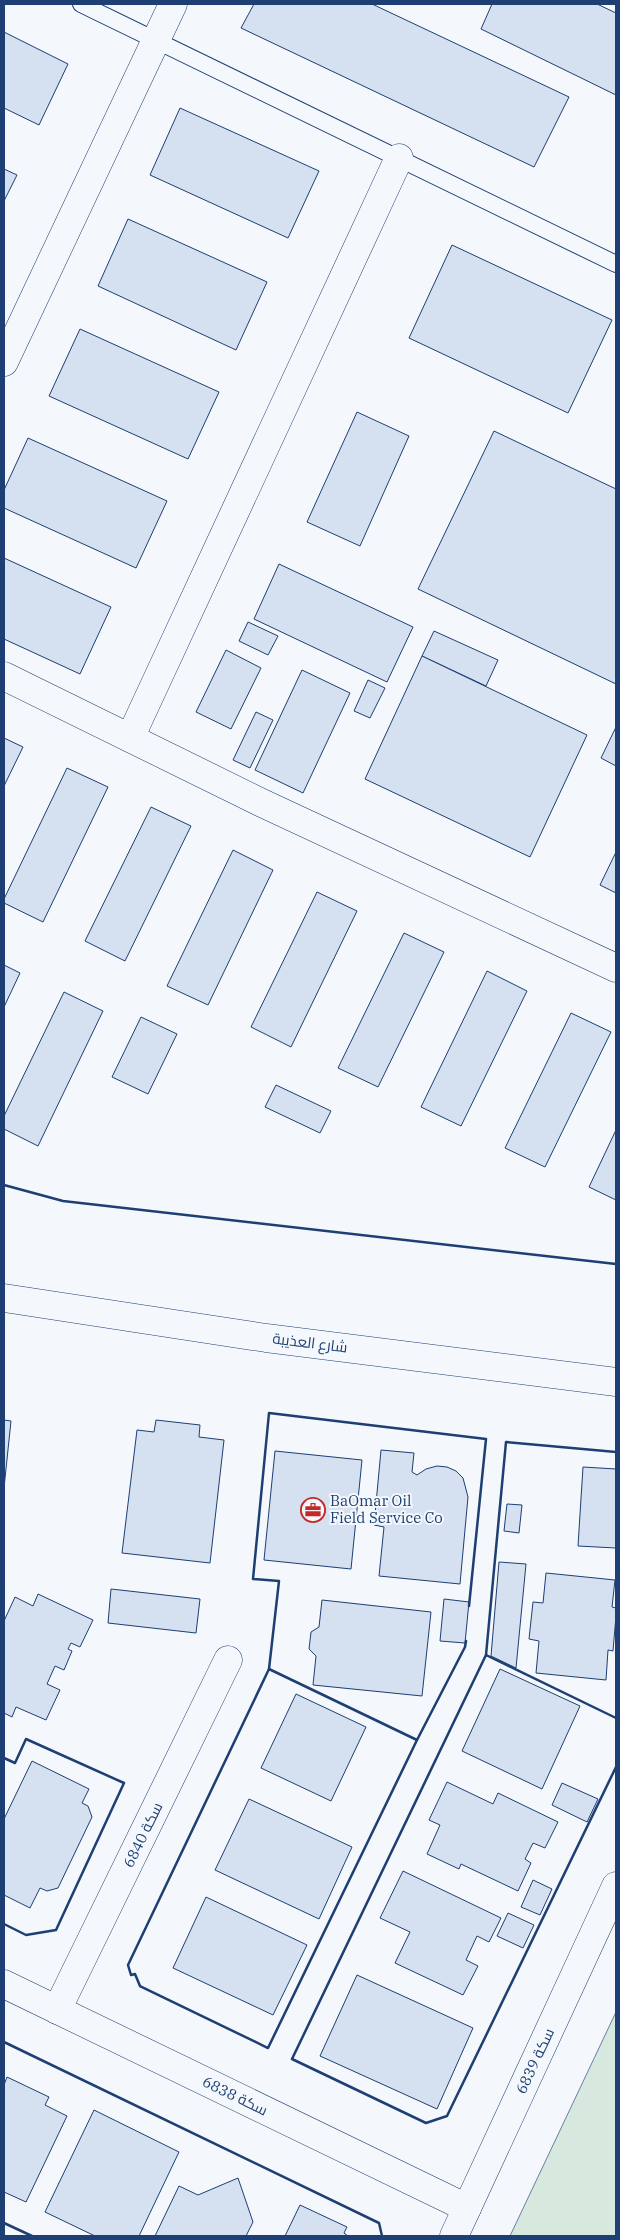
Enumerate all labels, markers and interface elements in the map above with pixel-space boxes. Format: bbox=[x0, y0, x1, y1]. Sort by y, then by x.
street label: شارع العذيبة bbox=[271, 1328, 349, 1359]
place label: BaOmar Oil Field Service Co bbox=[330, 1491, 443, 1527]
office icon: BaOmar Oil Field Service Co bbox=[300, 1497, 326, 1523]
street label: سكة 6840 bbox=[119, 1799, 167, 1871]
street label: سكة 6839 bbox=[511, 2025, 558, 2097]
street label: سكة 6838 bbox=[199, 2072, 271, 2120]

